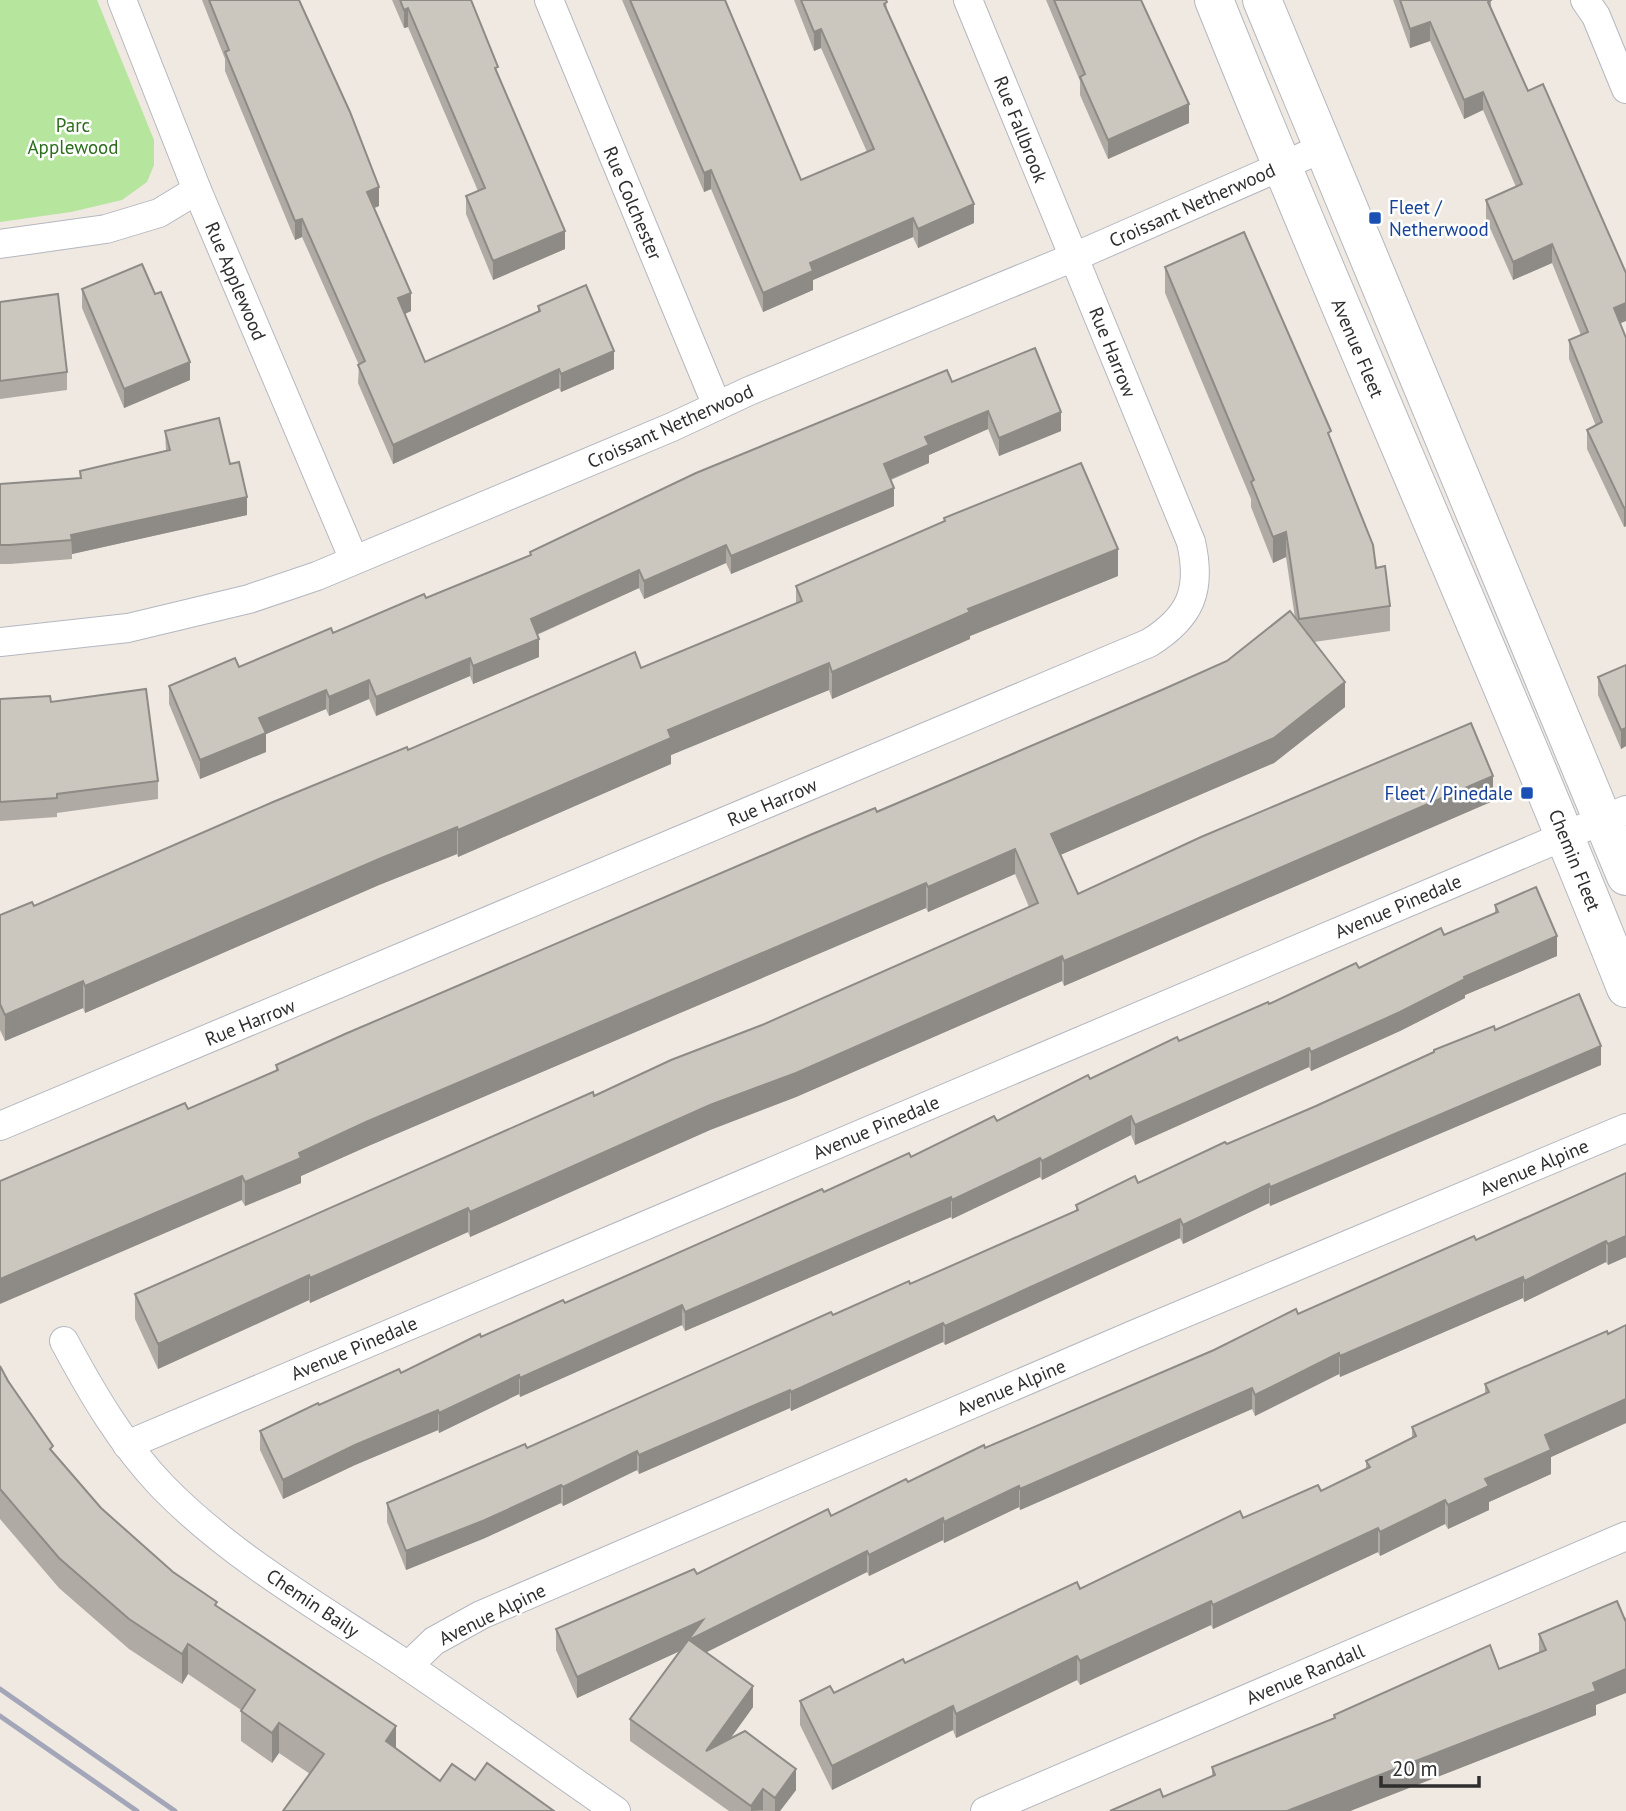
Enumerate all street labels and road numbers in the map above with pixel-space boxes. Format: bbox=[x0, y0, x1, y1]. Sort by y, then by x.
street label: Rue Fallbrook bbox=[989, 72, 1053, 186]
street label: Rue Colchester bbox=[598, 143, 668, 264]
street label: Croissant Netherwood bbox=[1105, 158, 1279, 252]
street label: Rue Applewood bbox=[200, 218, 272, 344]
street label: Avenue Fleet bbox=[1326, 295, 1390, 402]
street label: Rue Harrow bbox=[1084, 303, 1142, 401]
street label: Croissant Netherwood bbox=[583, 379, 757, 473]
street label: Rue Harrow bbox=[724, 772, 821, 832]
street label: Chemin Fleet bbox=[1544, 806, 1607, 915]
street label: Avenue Pinedale bbox=[1331, 869, 1465, 943]
street label: Rue Harrow bbox=[201, 993, 299, 1051]
street label: Avenue Pinedale bbox=[809, 1090, 943, 1164]
street label: Avenue Alpine bbox=[1476, 1133, 1592, 1201]
street label: Avenue Pinedale bbox=[287, 1311, 421, 1385]
street label: Avenue Alpine bbox=[953, 1353, 1069, 1421]
street label: Chemin Baily bbox=[262, 1563, 364, 1643]
street label: Avenue Alpine bbox=[435, 1578, 549, 1650]
street label: Avenue Randall bbox=[1242, 1638, 1368, 1710]

